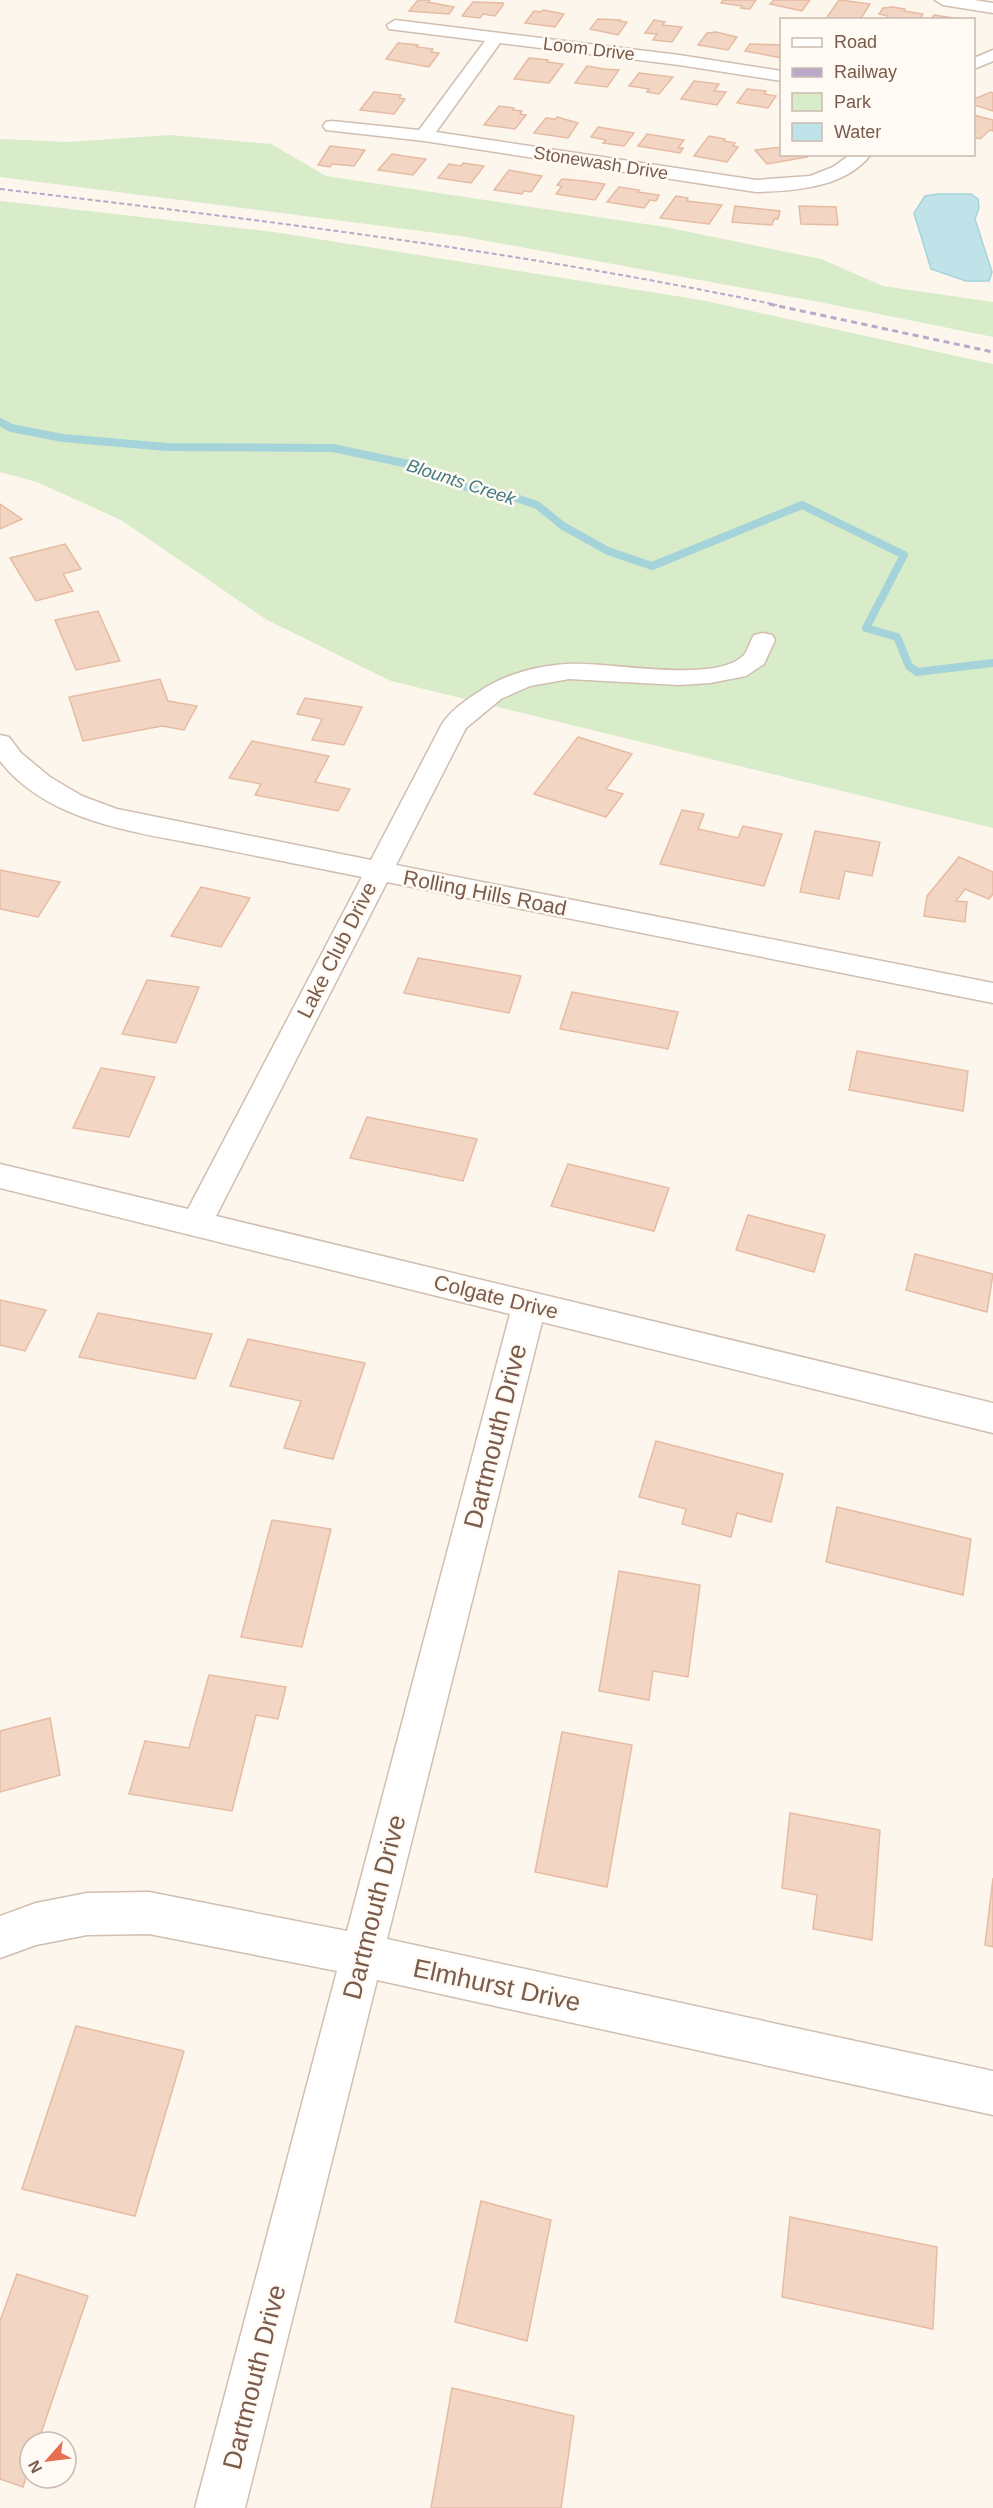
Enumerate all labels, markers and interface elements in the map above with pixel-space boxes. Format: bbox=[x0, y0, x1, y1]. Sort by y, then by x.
legend bbox=[780, 18, 975, 156]
text: Road bbox=[834, 32, 877, 52]
street label: Loom Drive bbox=[542, 33, 636, 65]
text: Railway bbox=[834, 62, 897, 82]
text: Park bbox=[834, 92, 872, 112]
text: Water bbox=[834, 122, 881, 142]
street label: Stonewash Drive bbox=[532, 142, 670, 184]
water label: Blounts Creek bbox=[404, 455, 519, 509]
street label: Rolling Hills Road bbox=[402, 865, 569, 920]
street label: Lake Club Drive bbox=[292, 878, 381, 1022]
street label: Colgate Drive bbox=[432, 1270, 561, 1323]
street label: Dartmouth Drive bbox=[458, 1341, 532, 1531]
street label: Dartmouth Drive bbox=[337, 1812, 411, 2002]
street label: Elmhurst Drive bbox=[411, 1953, 583, 2017]
street label: Dartmouth Drive bbox=[217, 2282, 291, 2472]
north arrow bbox=[18, 2430, 78, 2490]
text: N bbox=[25, 2458, 45, 2476]

